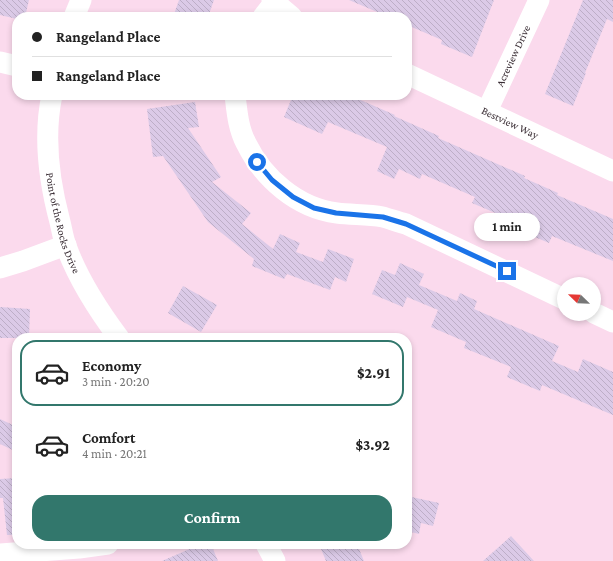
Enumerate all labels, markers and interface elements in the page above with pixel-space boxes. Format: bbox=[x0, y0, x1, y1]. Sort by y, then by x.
street label: Acreview Drive bbox=[493, 23, 532, 88]
text: Rangeland Place bbox=[56, 29, 160, 45]
text: Rangeland Place bbox=[56, 68, 160, 84]
street label: Bestview Way bbox=[480, 104, 541, 142]
route start bbox=[248, 153, 266, 171]
street label: Point of the Rocks Drive bbox=[44, 172, 83, 275]
callout: 1 min bbox=[474, 213, 540, 241]
text: 1 min bbox=[492, 219, 522, 234]
route end bbox=[498, 262, 516, 280]
north arrow bbox=[557, 277, 601, 321]
map controls bbox=[557, 277, 601, 321]
icon: car bbox=[34, 355, 70, 391]
text: Economy bbox=[82, 358, 141, 374]
text: $2.91 bbox=[357, 365, 390, 381]
text: 3 min · 20:20 bbox=[82, 374, 150, 389]
icon: car bbox=[34, 427, 70, 463]
text: Comfort bbox=[82, 430, 136, 446]
text: $3.92 bbox=[356, 437, 390, 453]
text: 4 min · 20:21 bbox=[82, 446, 147, 461]
button: Confirm bbox=[32, 495, 392, 541]

